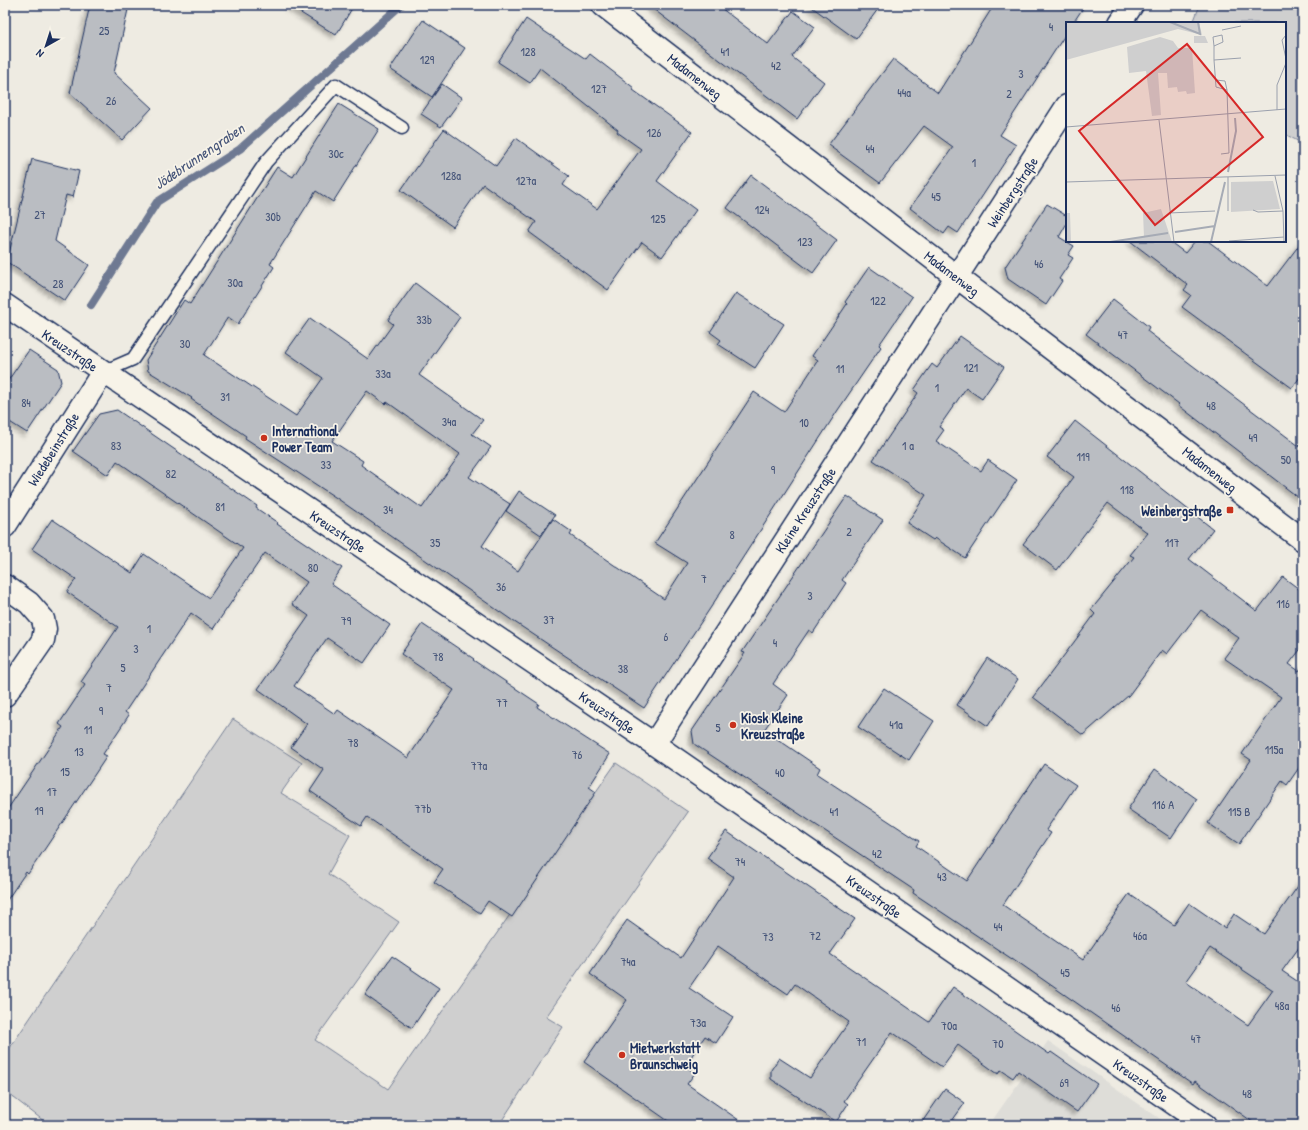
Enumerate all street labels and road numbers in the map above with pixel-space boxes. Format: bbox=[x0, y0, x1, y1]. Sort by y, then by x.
street label: Madamenweg bbox=[663, 49, 726, 104]
street label: Weinbergstraße bbox=[982, 153, 1043, 232]
street label: Madamenweg bbox=[920, 246, 983, 301]
street label: Kreuzstraße bbox=[38, 324, 102, 377]
street label: Wiedebeinstraße bbox=[23, 408, 84, 490]
street label: Madamenweg bbox=[1178, 442, 1241, 497]
street label: Kleine Kreuzstraße bbox=[770, 463, 841, 557]
street label: Kreuzstraße bbox=[306, 505, 370, 558]
street label: Kreuzstraße bbox=[575, 686, 639, 739]
street label: Kreuzstraße bbox=[842, 870, 906, 923]
street label: Kreuzstraße bbox=[1109, 1054, 1173, 1107]

